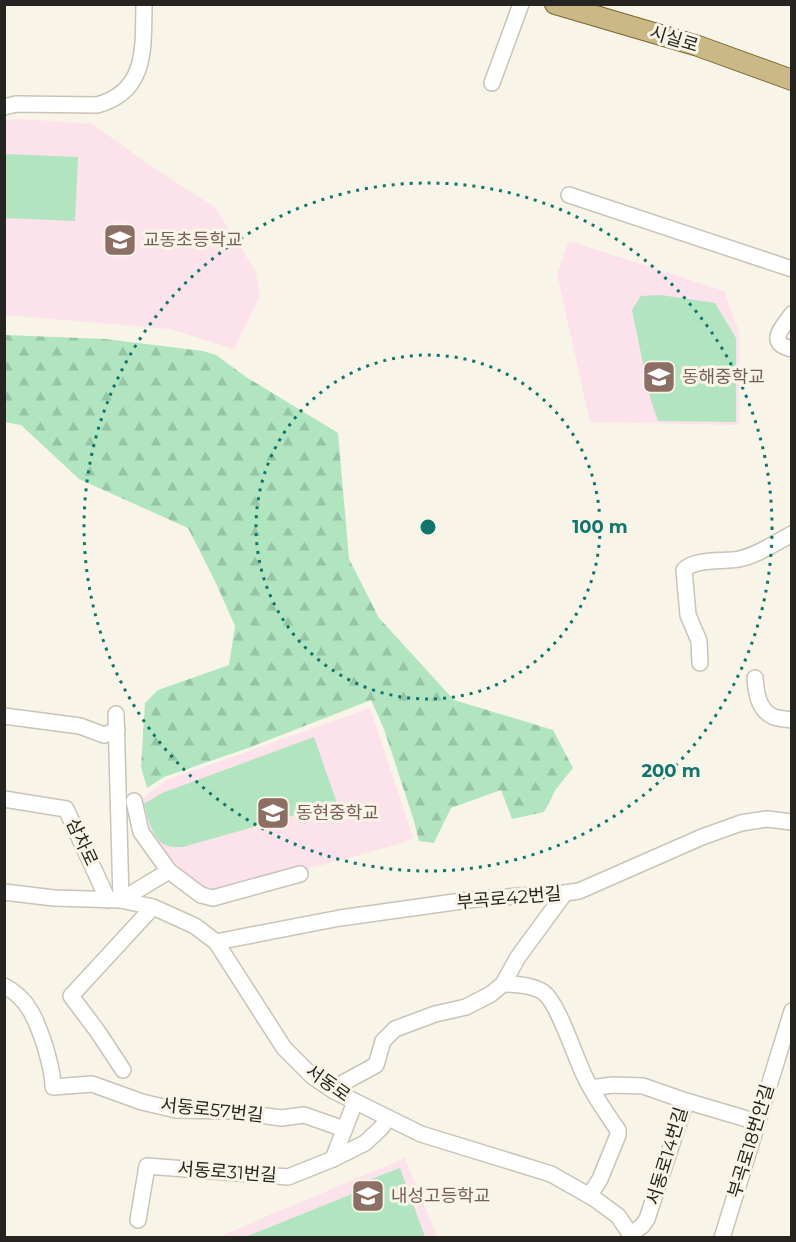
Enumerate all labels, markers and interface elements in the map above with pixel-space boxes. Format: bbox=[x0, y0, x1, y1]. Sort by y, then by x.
street label: 시실로 bbox=[647, 21, 701, 57]
school or university icon: 교동초등학교 bbox=[102, 222, 138, 258]
place label: 교동초등학교 bbox=[143, 229, 242, 251]
school or university icon: 동해중학교 bbox=[641, 359, 677, 395]
place label: 동해중학교 bbox=[682, 366, 765, 388]
text: 100 m bbox=[572, 516, 628, 538]
centre of rings bbox=[418, 517, 438, 537]
text: 200 m bbox=[641, 760, 701, 782]
school or university icon: 동현중학교 bbox=[255, 795, 291, 831]
place label: 동현중학교 bbox=[296, 802, 379, 824]
street label: 삼차로 bbox=[62, 815, 102, 869]
street label: 부곡로42번길 bbox=[456, 882, 562, 914]
street label: 서동로 bbox=[301, 1060, 355, 1106]
street label: 부곡로18번안길 bbox=[723, 1082, 779, 1200]
street label: 서동로57번길 bbox=[159, 1094, 265, 1126]
street label: 서동로14번길 bbox=[642, 1104, 692, 1208]
street label: 서동로31번길 bbox=[177, 1158, 277, 1186]
school or university icon: 내성고등학교 bbox=[350, 1178, 386, 1214]
place label: 내성고등학교 bbox=[391, 1185, 490, 1207]

